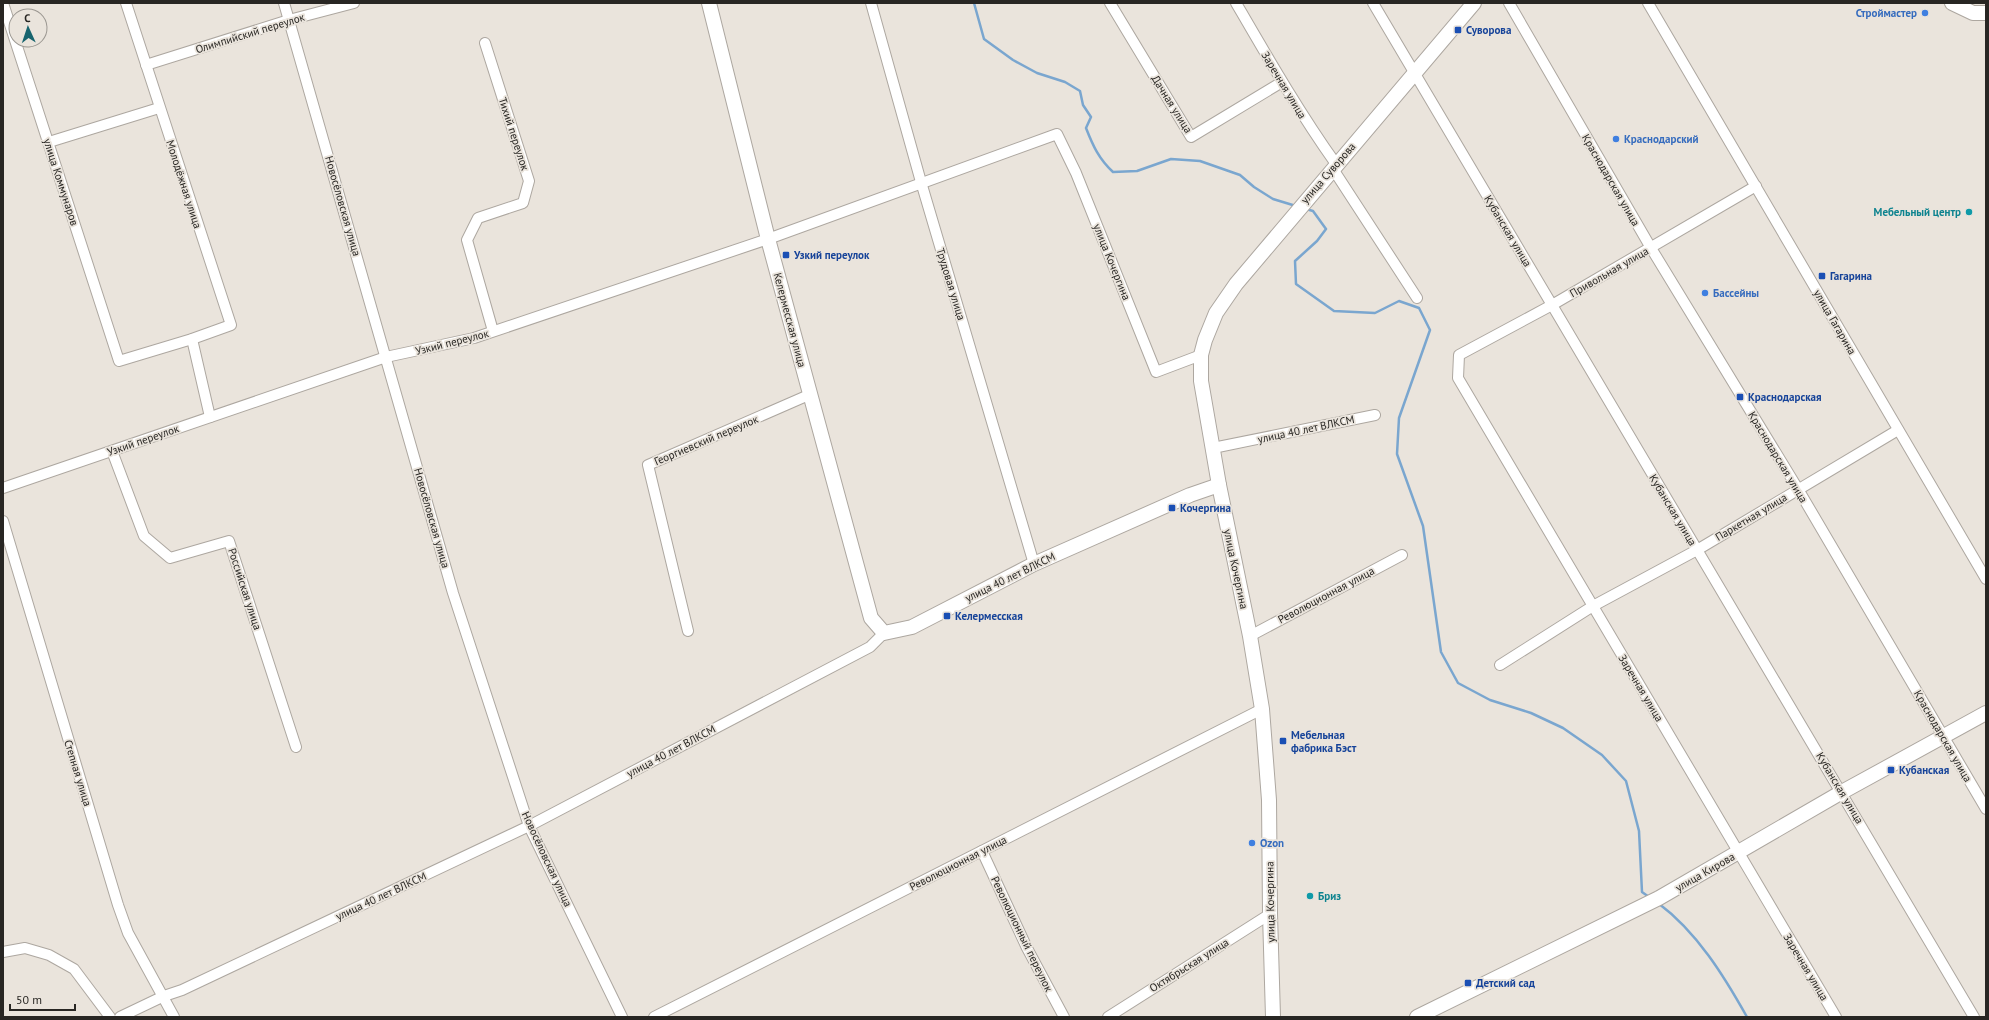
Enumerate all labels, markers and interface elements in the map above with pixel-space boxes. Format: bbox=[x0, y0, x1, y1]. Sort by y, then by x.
place label: Строймастер bbox=[1856, 6, 1917, 20]
north arrow bbox=[8, 8, 48, 48]
marker: Строймастер bbox=[1920, 8, 1930, 18]
street label: Олимпийский переулок bbox=[194, 10, 307, 56]
text: С bbox=[24, 11, 31, 25]
place label: Суворова bbox=[1466, 23, 1511, 37]
marker: Суворова bbox=[1453, 25, 1463, 35]
street label: Заречная улица bbox=[1258, 49, 1310, 121]
street label: Дачная улица bbox=[1149, 72, 1195, 136]
street label: Тихий переулок bbox=[496, 96, 533, 173]
street label: Краснодарская улица bbox=[1579, 131, 1643, 229]
place label: Краснодарский bbox=[1624, 132, 1699, 146]
marker: Краснодарский bbox=[1611, 134, 1621, 144]
street label: улица Коммунаров bbox=[40, 137, 82, 227]
street label: Молодёжная улица bbox=[163, 138, 205, 230]
street label: улица Суворова bbox=[1298, 140, 1358, 206]
street label: Новосёловская улица bbox=[322, 154, 364, 258]
street label: Кубанская улица bbox=[1481, 193, 1535, 269]
place label: Мебельный центр bbox=[1874, 205, 1961, 219]
marker: Мебельный центр bbox=[1964, 207, 1974, 217]
street label: улица Кочергина bbox=[1090, 222, 1134, 302]
street label: Привольная улица bbox=[1567, 244, 1651, 300]
street label: Трудовая улица bbox=[933, 246, 969, 322]
place label: Узкий переулок bbox=[793, 248, 870, 262]
marker: Узкий переулок bbox=[781, 250, 791, 260]
place label: Гагарина bbox=[1830, 269, 1872, 283]
street label: Келермесская улица bbox=[771, 271, 809, 369]
marker: Гагарина bbox=[1817, 271, 1827, 281]
place label: Бассейны bbox=[1713, 286, 1759, 300]
street label: улица Гагарина bbox=[1811, 287, 1859, 357]
marker: Бассейны bbox=[1700, 288, 1710, 298]
street label: Узкий переулок bbox=[414, 326, 491, 358]
place label: Краснодарская bbox=[1748, 390, 1822, 404]
marker: Краснодарская bbox=[1735, 392, 1745, 402]
street label: Краснодарская улица bbox=[1745, 409, 1811, 505]
street label: Георгиевский переулок bbox=[652, 411, 761, 468]
street label: улица 40 лет ВЛКСМ bbox=[1256, 412, 1356, 446]
street label: Узкий переулок bbox=[105, 421, 181, 459]
street label: Новосёловская улица bbox=[411, 466, 453, 570]
street label: Кубанская улица bbox=[1646, 472, 1700, 548]
street label: Паркетная улица bbox=[1713, 490, 1789, 544]
place label: Кочергина bbox=[1180, 501, 1231, 515]
marker: Кочергина bbox=[1167, 503, 1177, 513]
street label: улица Кочергина bbox=[1221, 528, 1251, 610]
street label: Российская улица bbox=[225, 546, 265, 632]
street label: улица 40 лет ВЛКСМ bbox=[963, 549, 1057, 605]
street label: Революционная улица bbox=[1275, 564, 1377, 626]
place label: Келермесская bbox=[955, 609, 1023, 623]
marker: Келермесская bbox=[942, 611, 952, 621]
street label: Заречная улица bbox=[1615, 652, 1667, 724]
street label: Краснодарская улица bbox=[1911, 687, 1975, 785]
street label: улица 40 лет ВЛКСМ bbox=[624, 722, 718, 780]
place label: Мебельная фабрика Бэст bbox=[1291, 728, 1357, 755]
marker: Мебельная фабрика Бэст bbox=[1278, 736, 1288, 746]
street label: Степная улица bbox=[61, 738, 95, 808]
street label: Кубанская улица bbox=[1813, 750, 1867, 826]
place label: Кубанская bbox=[1899, 763, 1949, 777]
marker: Кубанская bbox=[1886, 765, 1896, 775]
street label: Новосёловская улица bbox=[519, 809, 575, 909]
street label: Революционная улица bbox=[907, 832, 1009, 894]
place label: Ozon bbox=[1260, 836, 1284, 850]
marker: Ozon bbox=[1247, 838, 1257, 848]
street label: улица Кирова bbox=[1673, 849, 1737, 895]
street label: улица Кочергина bbox=[1262, 861, 1278, 943]
street label: улица 40 лет ВЛКСМ bbox=[333, 869, 429, 923]
street label: Революционный переулок bbox=[988, 874, 1056, 995]
place label: Бриз bbox=[1318, 889, 1341, 903]
marker: Бриз bbox=[1305, 891, 1315, 901]
street label: Заречная улица bbox=[1780, 931, 1832, 1003]
street label: Октябрьская улица bbox=[1147, 935, 1231, 995]
place label: Детский сад bbox=[1476, 976, 1536, 990]
marker: Детский сад bbox=[1463, 978, 1473, 988]
scale bar bbox=[10, 986, 75, 1012]
text: 50 m bbox=[16, 992, 42, 1007]

